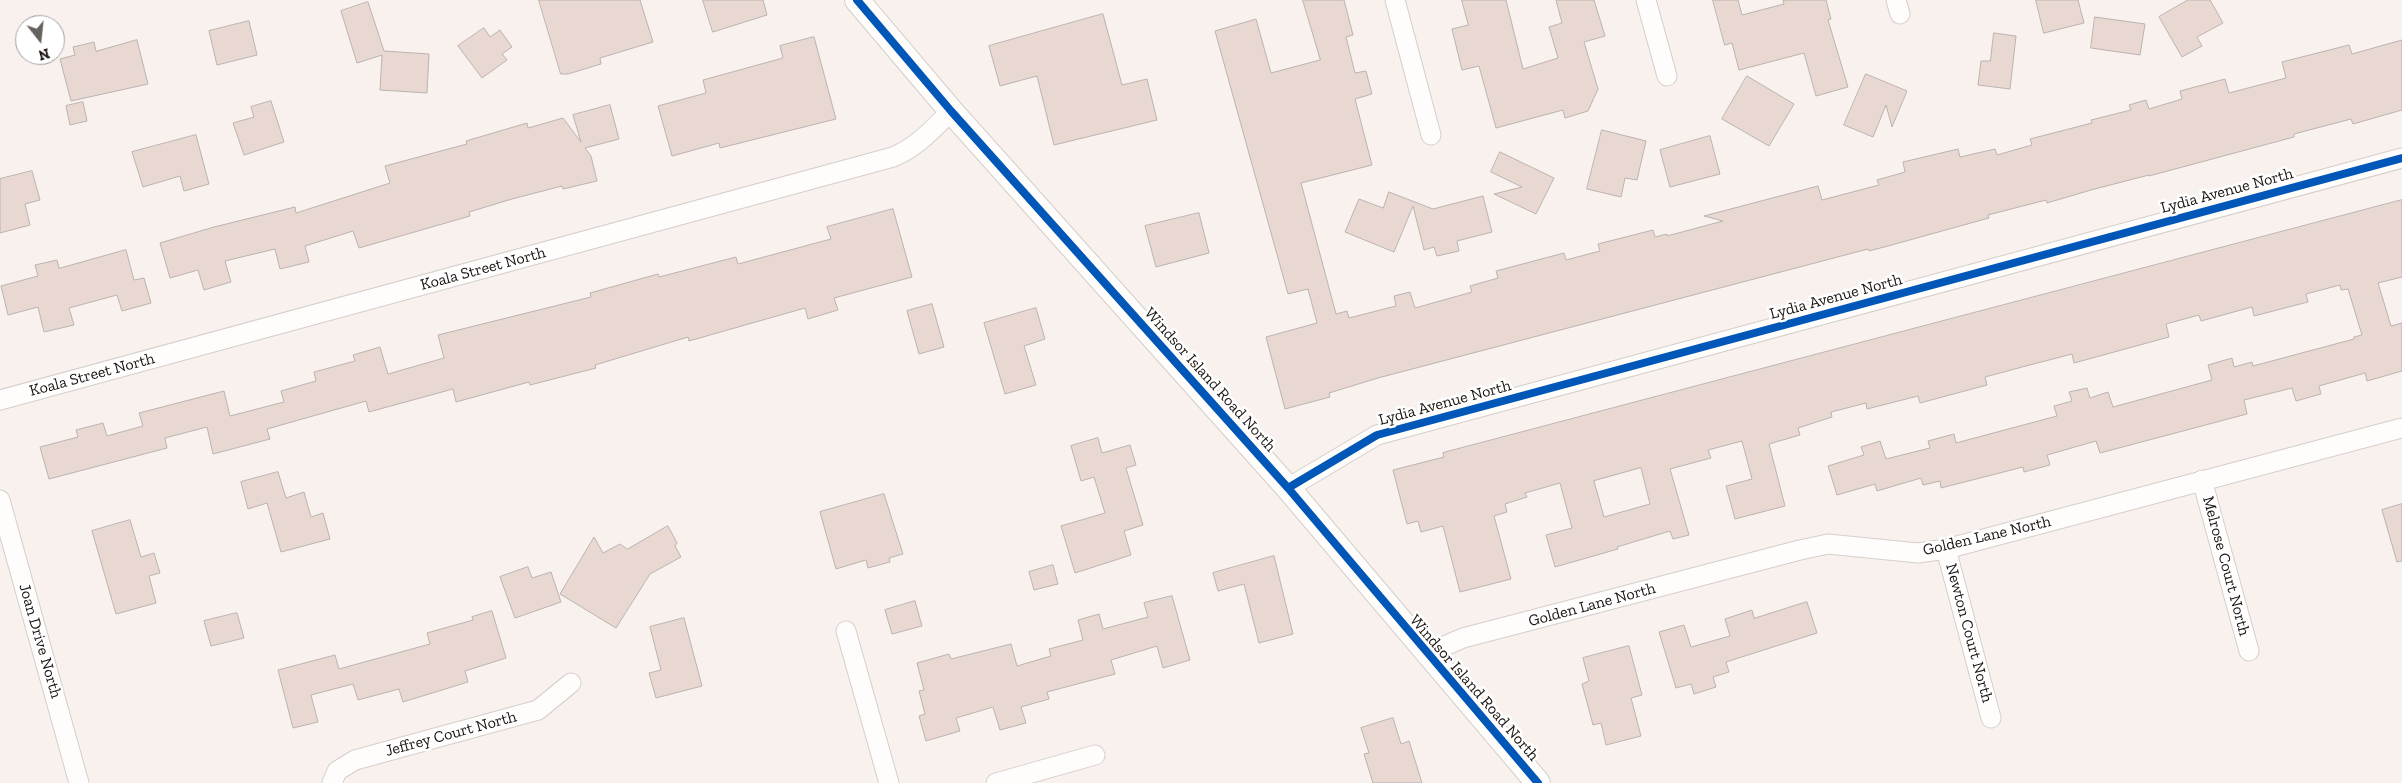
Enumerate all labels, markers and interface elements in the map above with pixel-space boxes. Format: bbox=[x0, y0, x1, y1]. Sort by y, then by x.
north arrow bbox=[15, 15, 65, 65]
text: N bbox=[37, 44, 51, 64]
street label: Lydia Avenue North bbox=[2159, 164, 2295, 218]
street label: Koala Street North bbox=[418, 243, 548, 295]
street label: Lydia Avenue North bbox=[1768, 270, 1904, 324]
street label: Windsor Island Road North bbox=[1140, 304, 1280, 456]
street label: Koala Street North bbox=[27, 349, 157, 401]
street label: Lydia Avenue North bbox=[1377, 376, 1513, 430]
street label: Melrose Court North bbox=[2198, 494, 2254, 638]
street label: Golden Lane North bbox=[1921, 512, 2053, 560]
street label: Newton Court North bbox=[1941, 561, 1997, 705]
street label: Golden Lane North bbox=[1526, 579, 1658, 631]
street label: Joan Drive North bbox=[14, 582, 66, 700]
street label: Windsor Island Road North bbox=[1405, 611, 1543, 765]
street label: Jeffrey Court North bbox=[383, 707, 519, 761]

